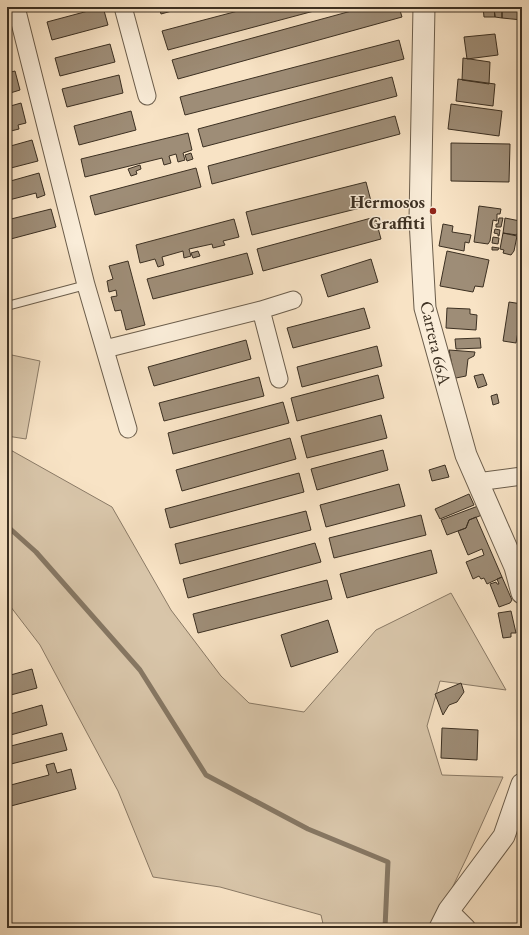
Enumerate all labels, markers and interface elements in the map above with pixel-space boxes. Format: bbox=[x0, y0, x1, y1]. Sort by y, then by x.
place label: Hermosos Graffiti bbox=[350, 190, 426, 234]
marker: Hermosos Graffiti bbox=[428, 206, 438, 216]
street label: Carrera 66A bbox=[415, 299, 457, 388]

